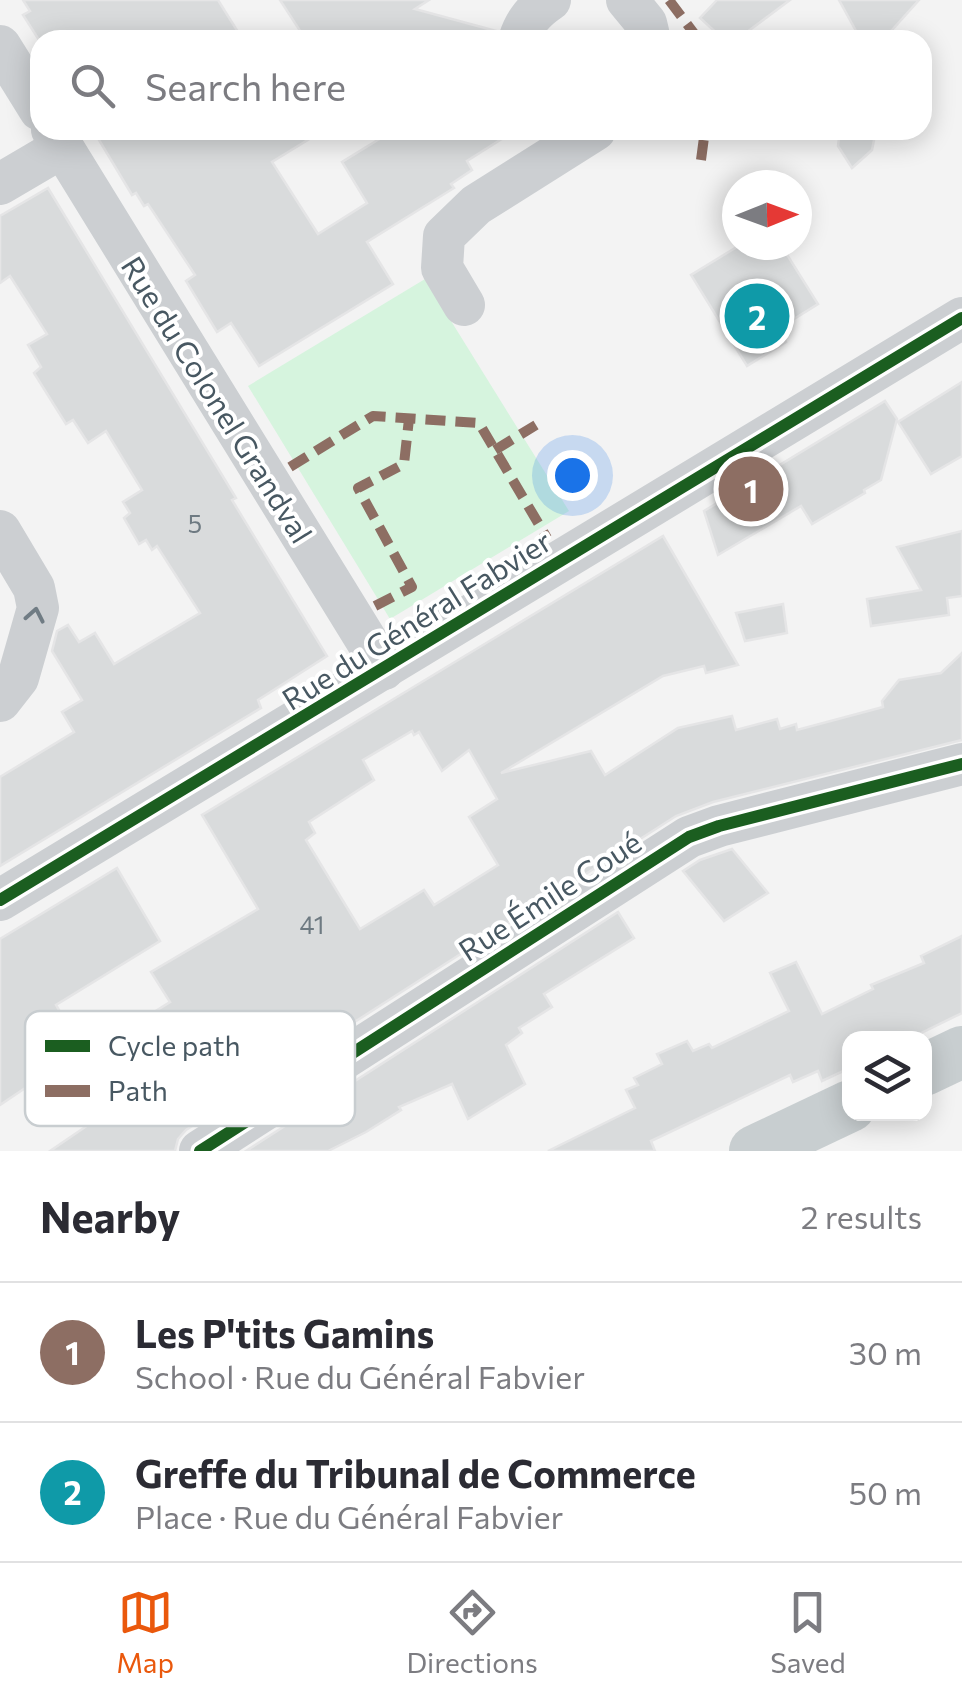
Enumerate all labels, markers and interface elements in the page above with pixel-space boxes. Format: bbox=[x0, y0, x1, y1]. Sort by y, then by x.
search box bbox=[30, 30, 932, 140]
icon: search bbox=[65, 58, 120, 113]
text: Search here bbox=[145, 62, 346, 109]
north arrow bbox=[722, 170, 812, 260]
street label: Rue du Colonel Grandval bbox=[115, 249, 321, 549]
pin: 2 bbox=[724, 278, 790, 354]
your location bbox=[547, 450, 598, 501]
pin: 1 bbox=[718, 452, 784, 526]
house number: 5 bbox=[188, 508, 202, 538]
street label: Rue du Général Fabvier bbox=[275, 521, 557, 717]
one-way arrow bbox=[23, 607, 44, 624]
street label: Rue Émile Coué bbox=[451, 822, 647, 968]
house number: 41 bbox=[300, 909, 324, 939]
legend bbox=[25, 1011, 355, 1126]
text: Cycle path bbox=[108, 1028, 240, 1062]
map controls bbox=[842, 1031, 932, 1121]
button: layers bbox=[842, 1031, 932, 1121]
text: Path bbox=[108, 1073, 168, 1107]
text: Nearby bbox=[40, 1190, 180, 1242]
text: 2 results bbox=[801, 1196, 922, 1236]
text: Les P'tits Gamins bbox=[135, 1309, 434, 1356]
text: 1 bbox=[65, 1332, 80, 1372]
text: 30 m bbox=[849, 1332, 922, 1372]
text: School · Rue du Général Fabvier bbox=[135, 1356, 585, 1396]
text: Greffe du Tribunal de Commerce bbox=[135, 1449, 696, 1496]
text: 2 bbox=[63, 1472, 82, 1512]
text: 50 m bbox=[849, 1472, 922, 1512]
text: Place · Rue du Général Fabvier bbox=[135, 1496, 563, 1536]
tab: Map bbox=[116, 1585, 174, 1679]
tab: Directions bbox=[406, 1585, 538, 1679]
tab: Saved bbox=[770, 1585, 846, 1679]

